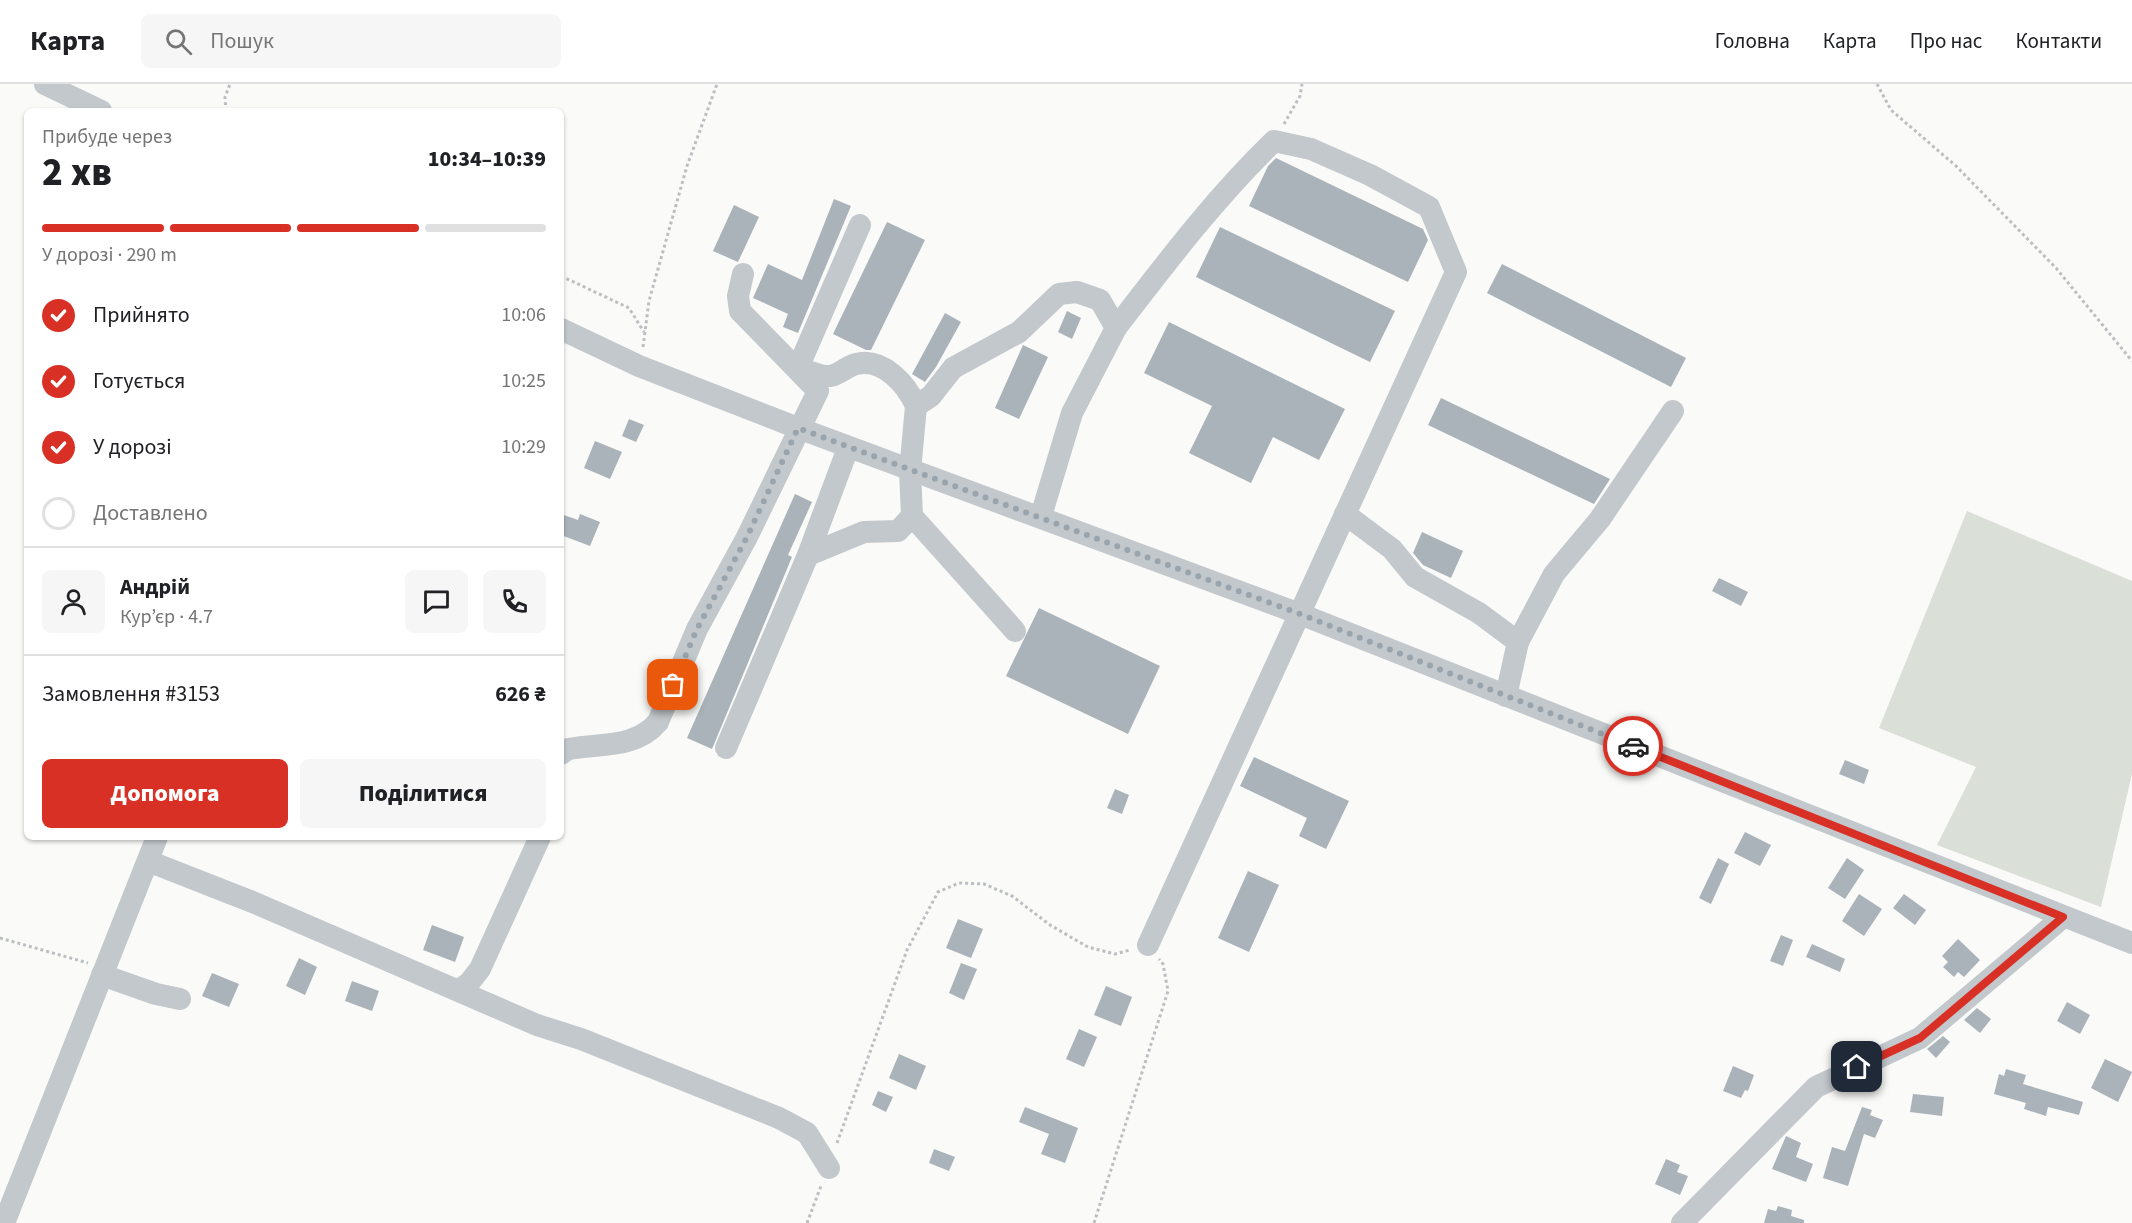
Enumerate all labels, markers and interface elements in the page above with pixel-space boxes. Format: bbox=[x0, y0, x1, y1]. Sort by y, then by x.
search box bbox=[141, 14, 561, 68]
text: Карта bbox=[30, 21, 105, 61]
icon: search bbox=[162, 25, 195, 58]
text: Пошук bbox=[210, 25, 274, 57]
text: Головна bbox=[1715, 26, 1790, 56]
text: Карта bbox=[1823, 26, 1877, 56]
text: Про нас bbox=[1910, 26, 1982, 56]
text: Контакти bbox=[2015, 26, 2102, 56]
text: Прибуде через bbox=[42, 123, 172, 151]
text: 10:34–10:39 bbox=[428, 143, 546, 175]
text: 2 хв bbox=[42, 145, 112, 201]
text: У дорозі · 290 m bbox=[42, 241, 177, 269]
icon: check bbox=[42, 299, 75, 332]
text: Прийнято bbox=[93, 299, 190, 331]
text: 10:06 bbox=[501, 301, 546, 329]
icon: check bbox=[42, 365, 75, 398]
text: Готується bbox=[93, 365, 185, 397]
text: 10:25 bbox=[501, 367, 546, 395]
icon: check bbox=[42, 431, 75, 464]
text: У дорозі bbox=[93, 431, 172, 463]
text: 10:29 bbox=[501, 433, 546, 461]
text: Доставлено bbox=[93, 497, 208, 529]
button: person bbox=[42, 570, 105, 633]
button: chat bbox=[405, 570, 468, 633]
button: phone bbox=[483, 570, 546, 633]
text: Андрій bbox=[120, 571, 190, 603]
text: Кур’єр · 4.7 bbox=[120, 603, 213, 631]
pin bbox=[647, 659, 698, 710]
icon: bag bbox=[656, 668, 689, 701]
text: Замовлення #3153 bbox=[42, 678, 220, 710]
text: 626 ₴ bbox=[495, 678, 546, 710]
courier bbox=[1603, 716, 1663, 776]
icon: car bbox=[1617, 730, 1650, 763]
button: Допомога bbox=[42, 759, 288, 828]
button: Поділитися bbox=[300, 759, 546, 828]
pin bbox=[1831, 1041, 1882, 1092]
icon: home bbox=[1840, 1050, 1873, 1083]

